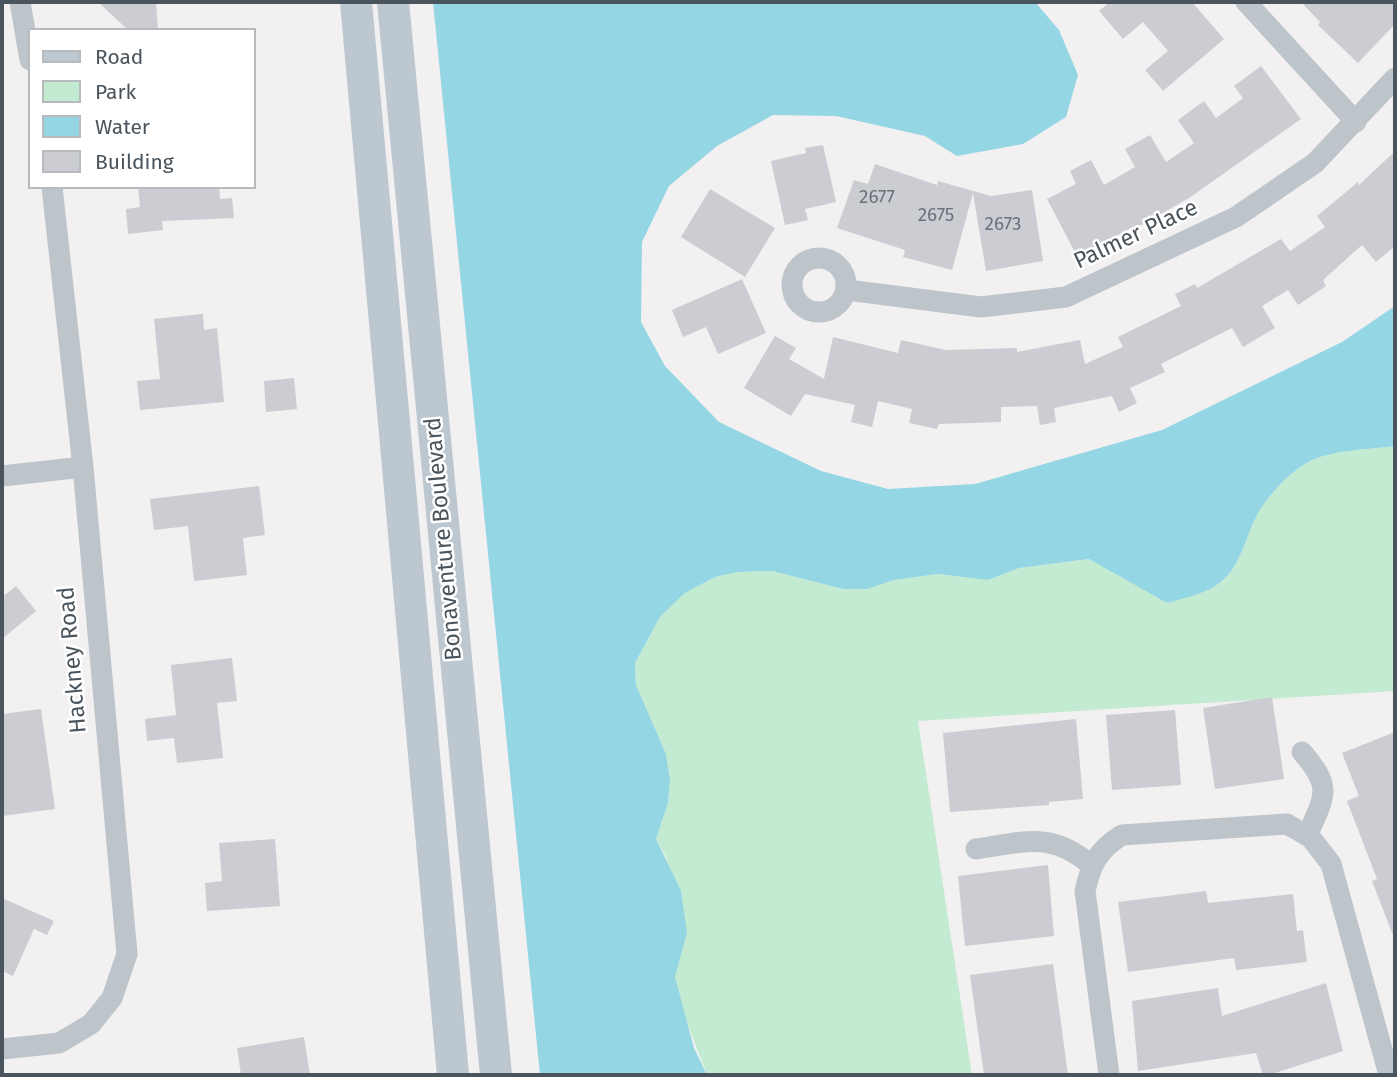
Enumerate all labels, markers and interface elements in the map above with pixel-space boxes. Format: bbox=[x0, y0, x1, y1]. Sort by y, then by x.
legend bbox=[28, 28, 256, 189]
text: Road bbox=[95, 44, 143, 70]
text: Park bbox=[95, 79, 136, 105]
text: Water bbox=[95, 114, 150, 140]
text: Building bbox=[95, 149, 174, 175]
house number: 2677 bbox=[859, 187, 895, 209]
street label: Palmer Place bbox=[1070, 194, 1202, 276]
house number: 2675 bbox=[918, 205, 954, 227]
house number: 2673 bbox=[985, 214, 1021, 236]
street label: Bonaventure Boulevard bbox=[420, 416, 468, 662]
street label: Hackney Road bbox=[53, 585, 93, 735]

